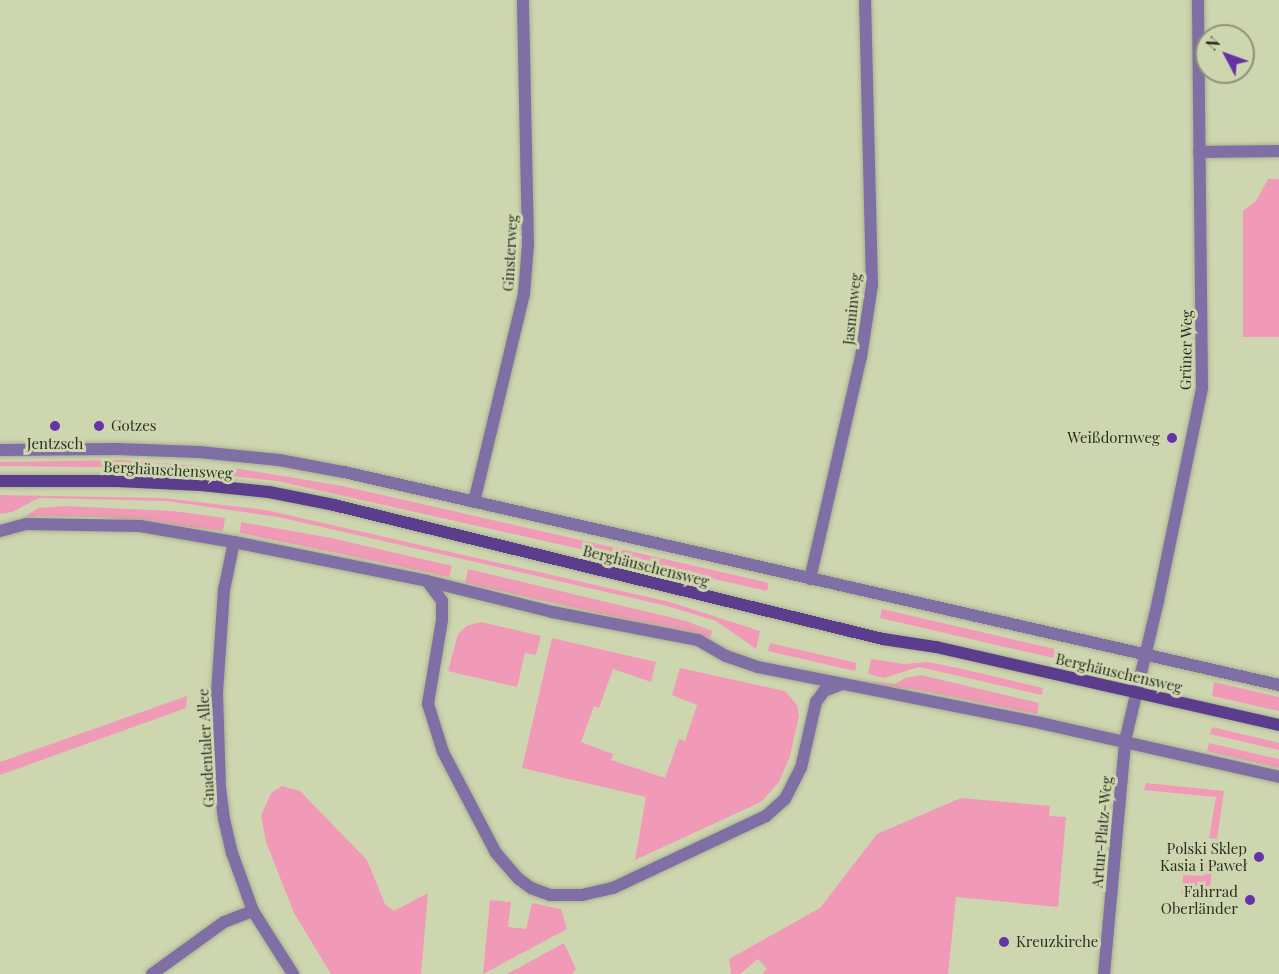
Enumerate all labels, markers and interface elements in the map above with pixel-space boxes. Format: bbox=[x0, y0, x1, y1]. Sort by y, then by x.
north arrow bbox=[1195, 24, 1255, 84]
text: N bbox=[1201, 32, 1224, 54]
street label: Ginsterweg bbox=[499, 214, 521, 292]
street label: Jasminweg bbox=[839, 272, 865, 346]
street label: Grüner Weg bbox=[1176, 309, 1196, 391]
place label: Gotzes bbox=[111, 417, 157, 435]
marker: Jentzsch bbox=[48, 419, 62, 433]
marker: Gotzes bbox=[92, 419, 106, 433]
place label: Weißdornweg bbox=[1067, 429, 1160, 447]
marker: Weißdornweg bbox=[1165, 431, 1179, 445]
place label: Jentzsch bbox=[27, 435, 83, 453]
street label: Berghäuschensweg bbox=[103, 458, 233, 482]
street label: Berghäuschensweg bbox=[581, 542, 711, 590]
street label: Berghäuschensweg bbox=[1054, 650, 1184, 696]
street label: Gnadentaler Allee bbox=[194, 688, 218, 808]
street label: Artur-Platz-Weg bbox=[1088, 775, 1116, 889]
place label: Polski Sklep Kasia i Paweł bbox=[1160, 839, 1247, 874]
marker: Polski Sklep Kasia i Paweł bbox=[1252, 850, 1266, 864]
place label: Fahrrad Oberländer bbox=[1161, 882, 1238, 917]
marker: Fahrrad Oberländer bbox=[1243, 893, 1257, 907]
place label: Kreuzkirche bbox=[1016, 933, 1098, 951]
marker: Kreuzkirche bbox=[997, 935, 1011, 949]

